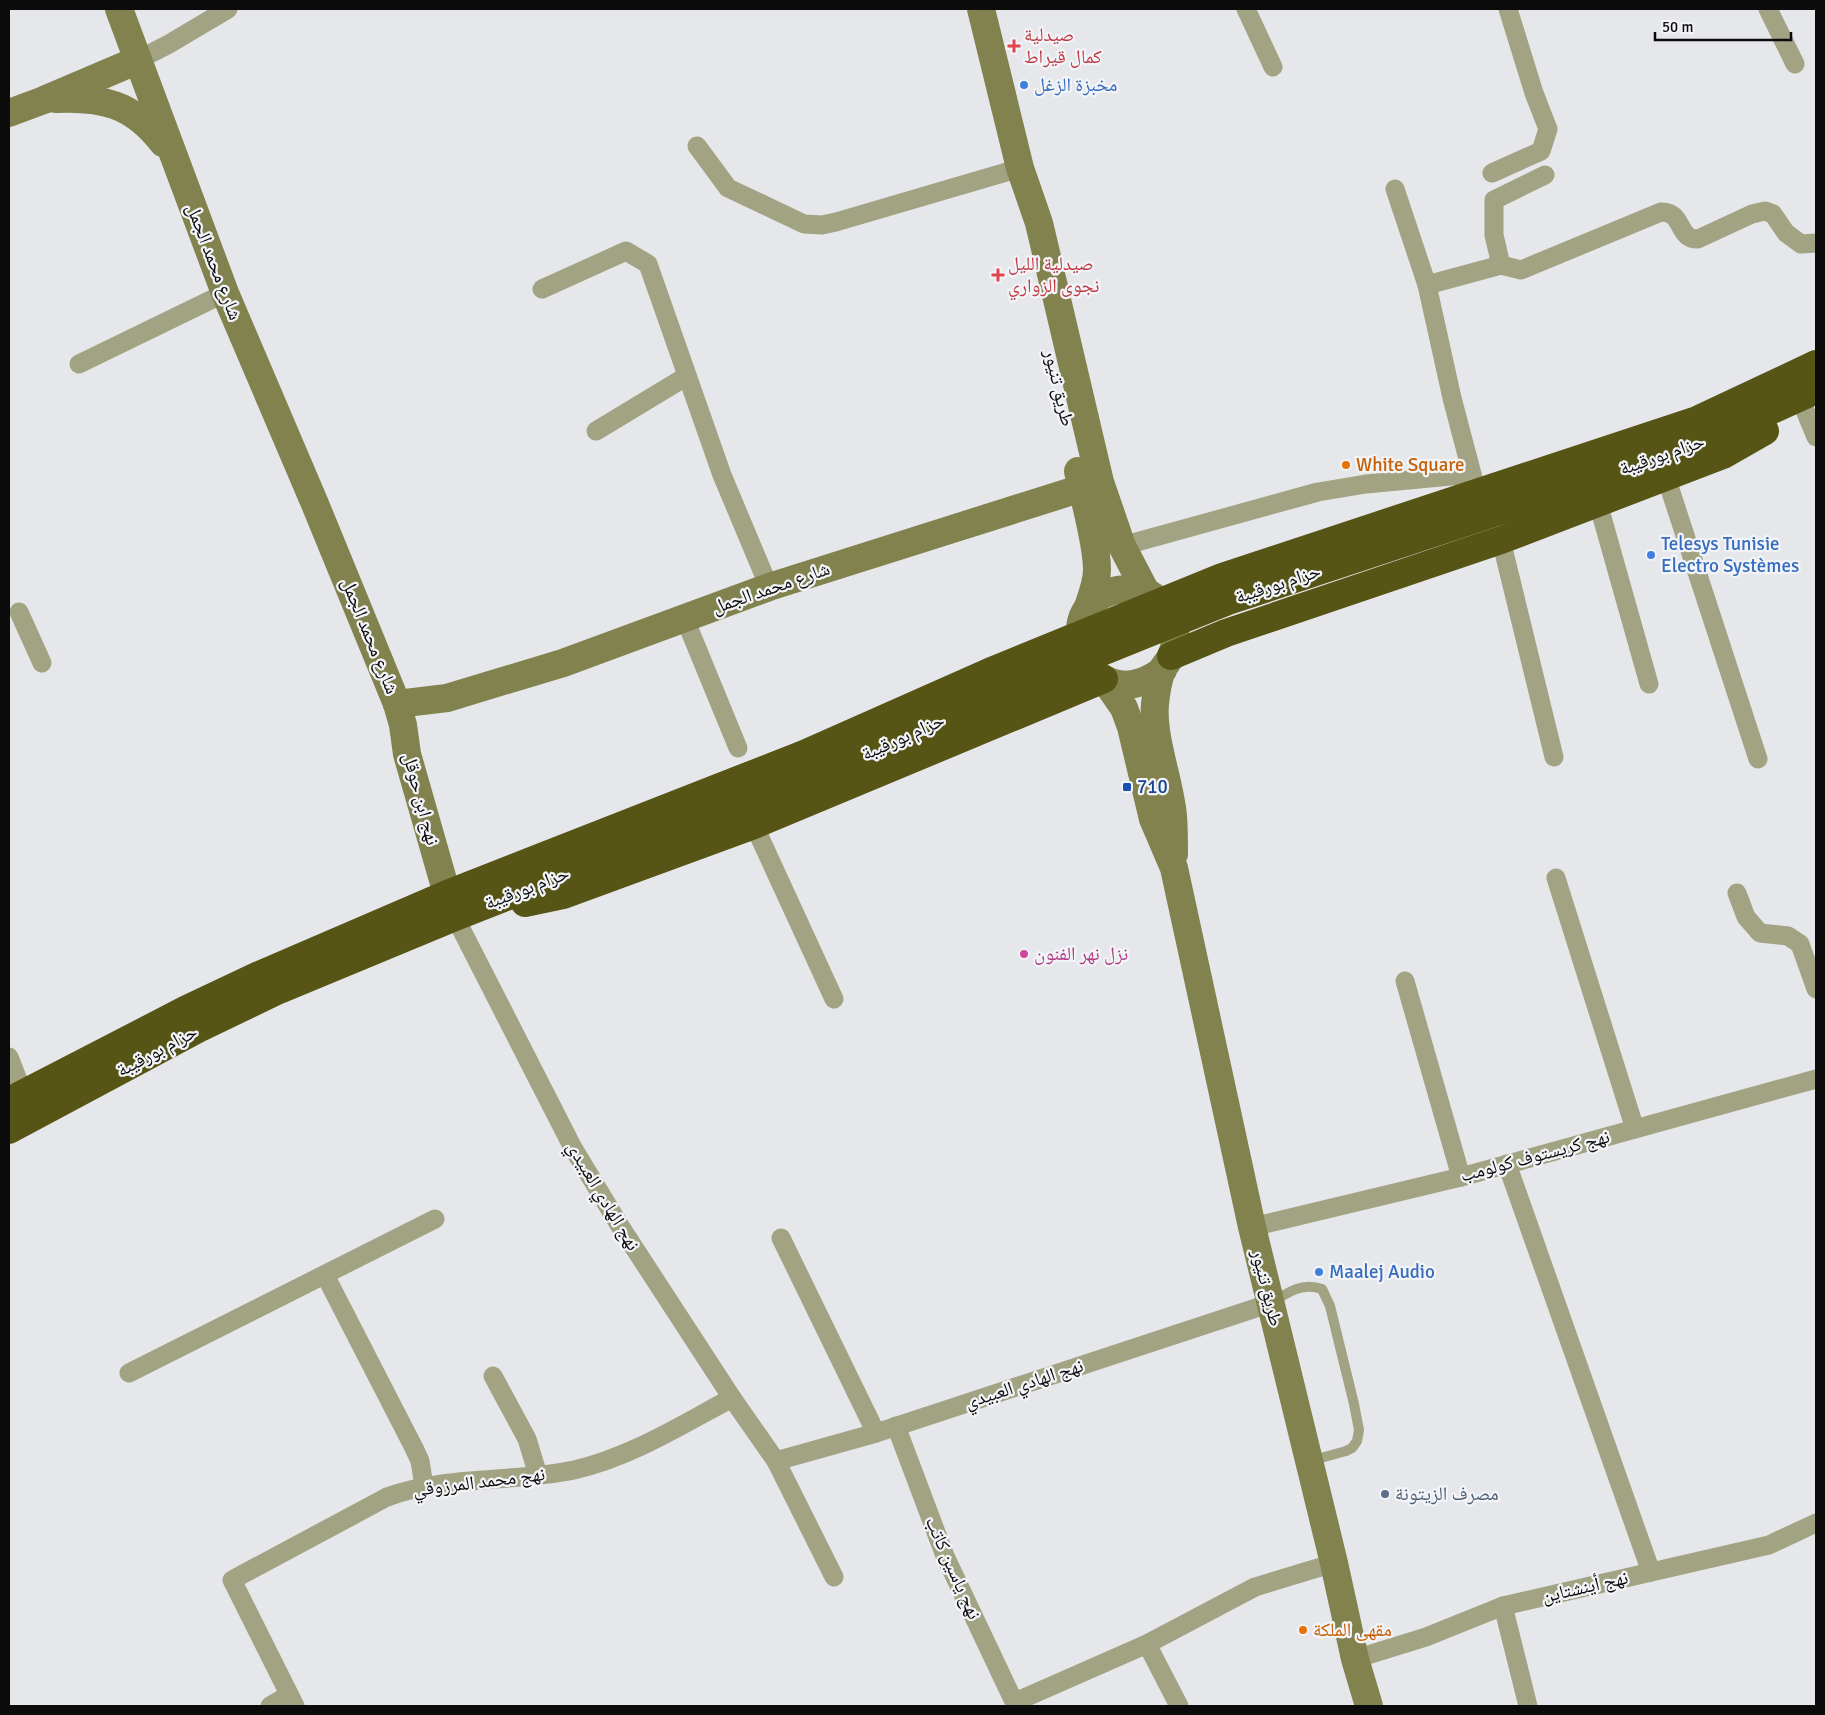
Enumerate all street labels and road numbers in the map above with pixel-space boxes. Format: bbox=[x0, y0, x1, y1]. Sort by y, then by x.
street label: شارع محمد الجمل bbox=[181, 200, 247, 324]
street label: طريق تنيور bbox=[1038, 346, 1079, 429]
street label: حزام بورقيبة bbox=[1616, 429, 1708, 482]
street label: شارع محمد الجمل bbox=[709, 557, 833, 619]
street label: حزام بورقيبة bbox=[1232, 559, 1324, 610]
street label: شارع محمد الجمل bbox=[336, 575, 404, 697]
street label: حزام بورقيبة bbox=[858, 708, 949, 767]
street label: نهج ابن حوقل bbox=[397, 750, 445, 848]
street label: حزام بورقيبة bbox=[482, 861, 573, 916]
street label: حزام بورقيبة bbox=[112, 1020, 202, 1083]
street label: نهج كريستوف كولومب bbox=[1458, 1124, 1612, 1188]
street label: نهج الهادي العبيدي bbox=[559, 1137, 645, 1256]
street label: طريق تنيور bbox=[1246, 1246, 1288, 1329]
street label: نهج الهادي العبيدي bbox=[962, 1354, 1087, 1417]
street label: نهج محمد المرزوقي bbox=[412, 1462, 547, 1505]
street label: نهج ياسين كاتب bbox=[920, 1513, 986, 1623]
street label: نهج أينشتاين bbox=[1540, 1565, 1630, 1609]

